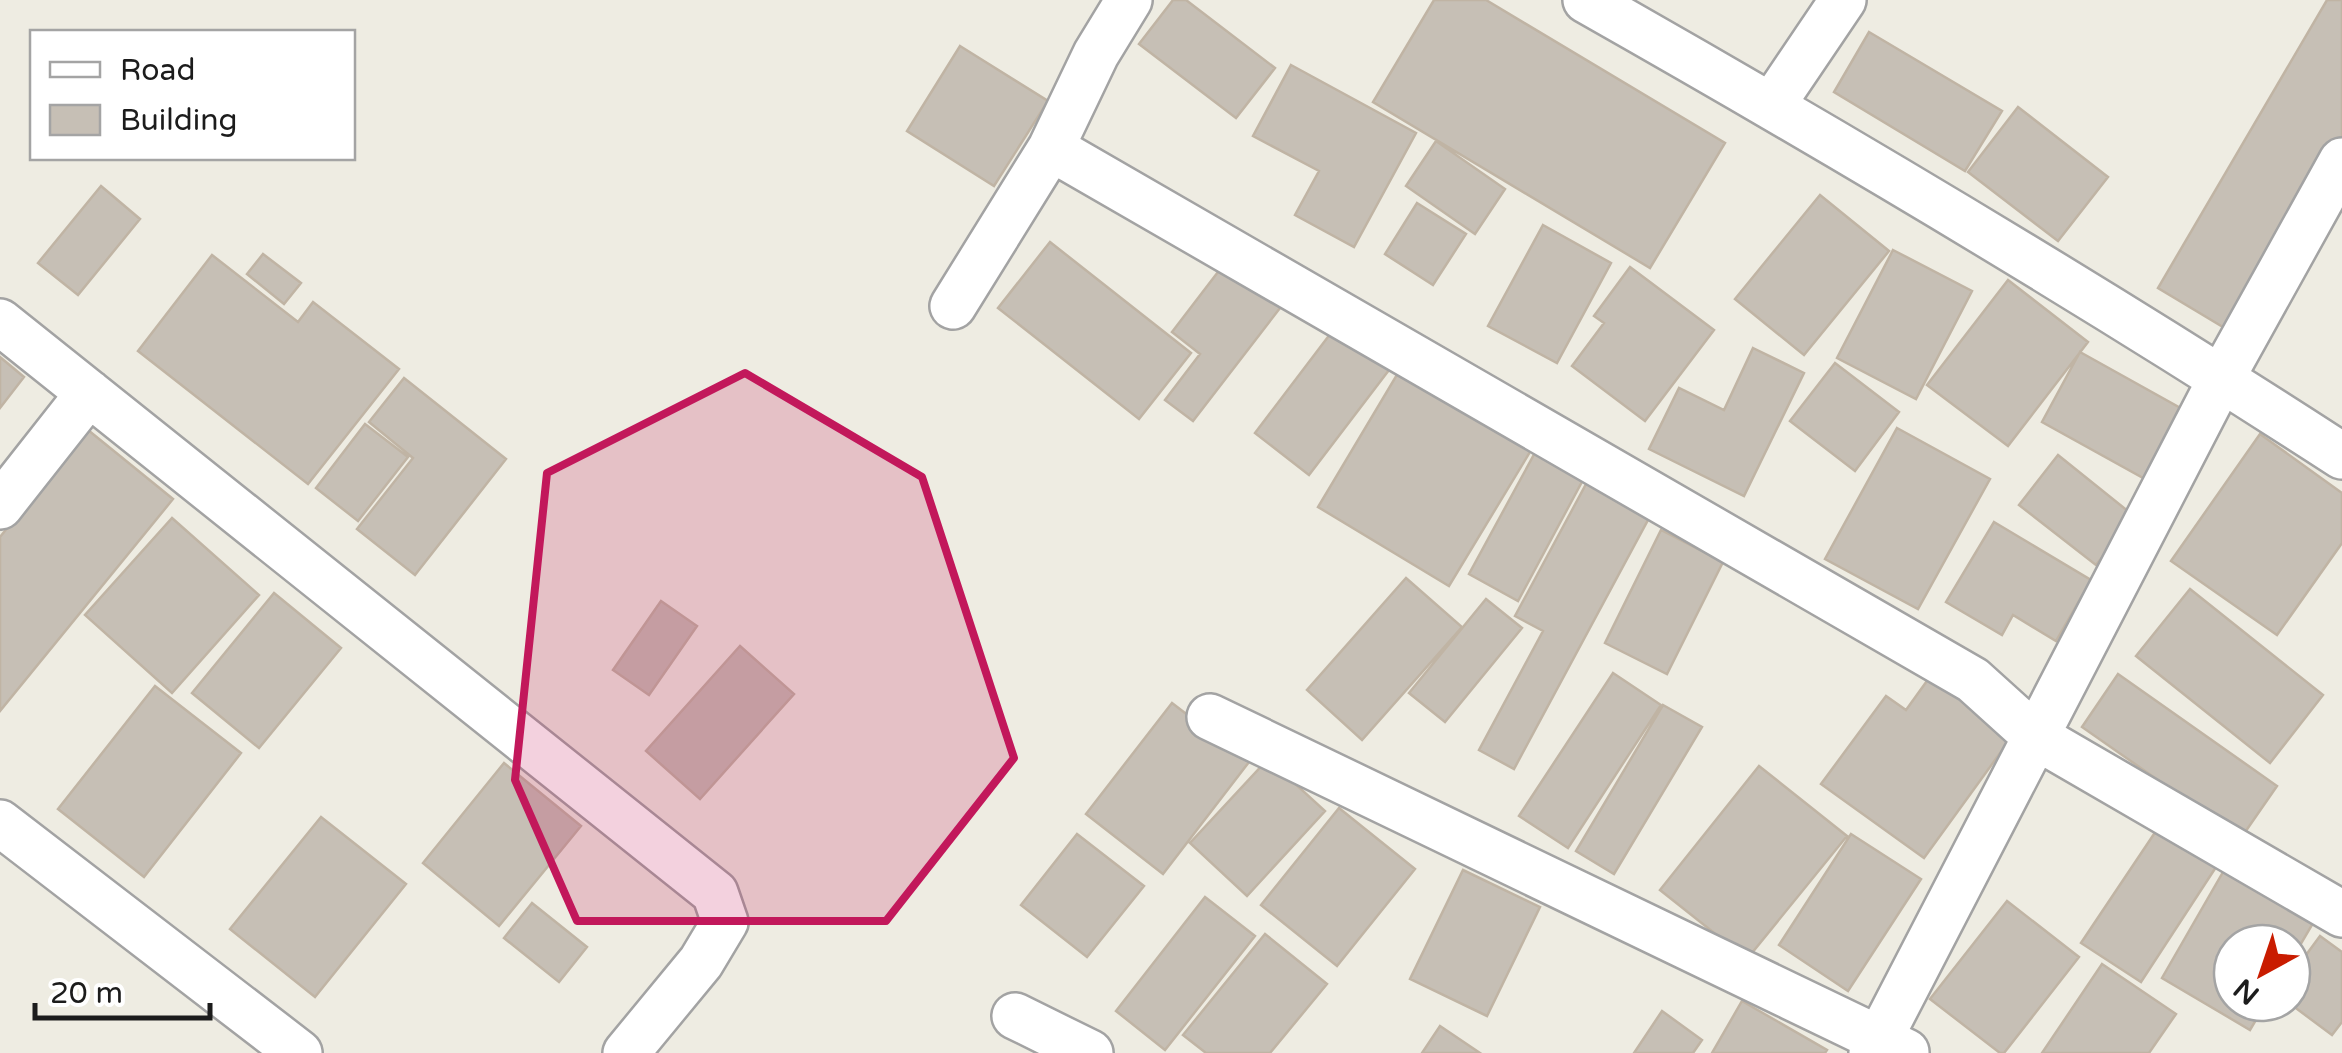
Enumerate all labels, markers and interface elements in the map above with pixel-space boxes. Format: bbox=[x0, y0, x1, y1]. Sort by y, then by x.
legend bbox=[30, 30, 355, 160]
text: Road bbox=[120, 52, 195, 89]
text: Building bbox=[120, 102, 237, 139]
north arrow bbox=[2212, 923, 2312, 1023]
scale bar bbox=[35, 958, 210, 1020]
text: N bbox=[2227, 971, 2266, 1012]
text: 20 m bbox=[50, 975, 123, 1012]

